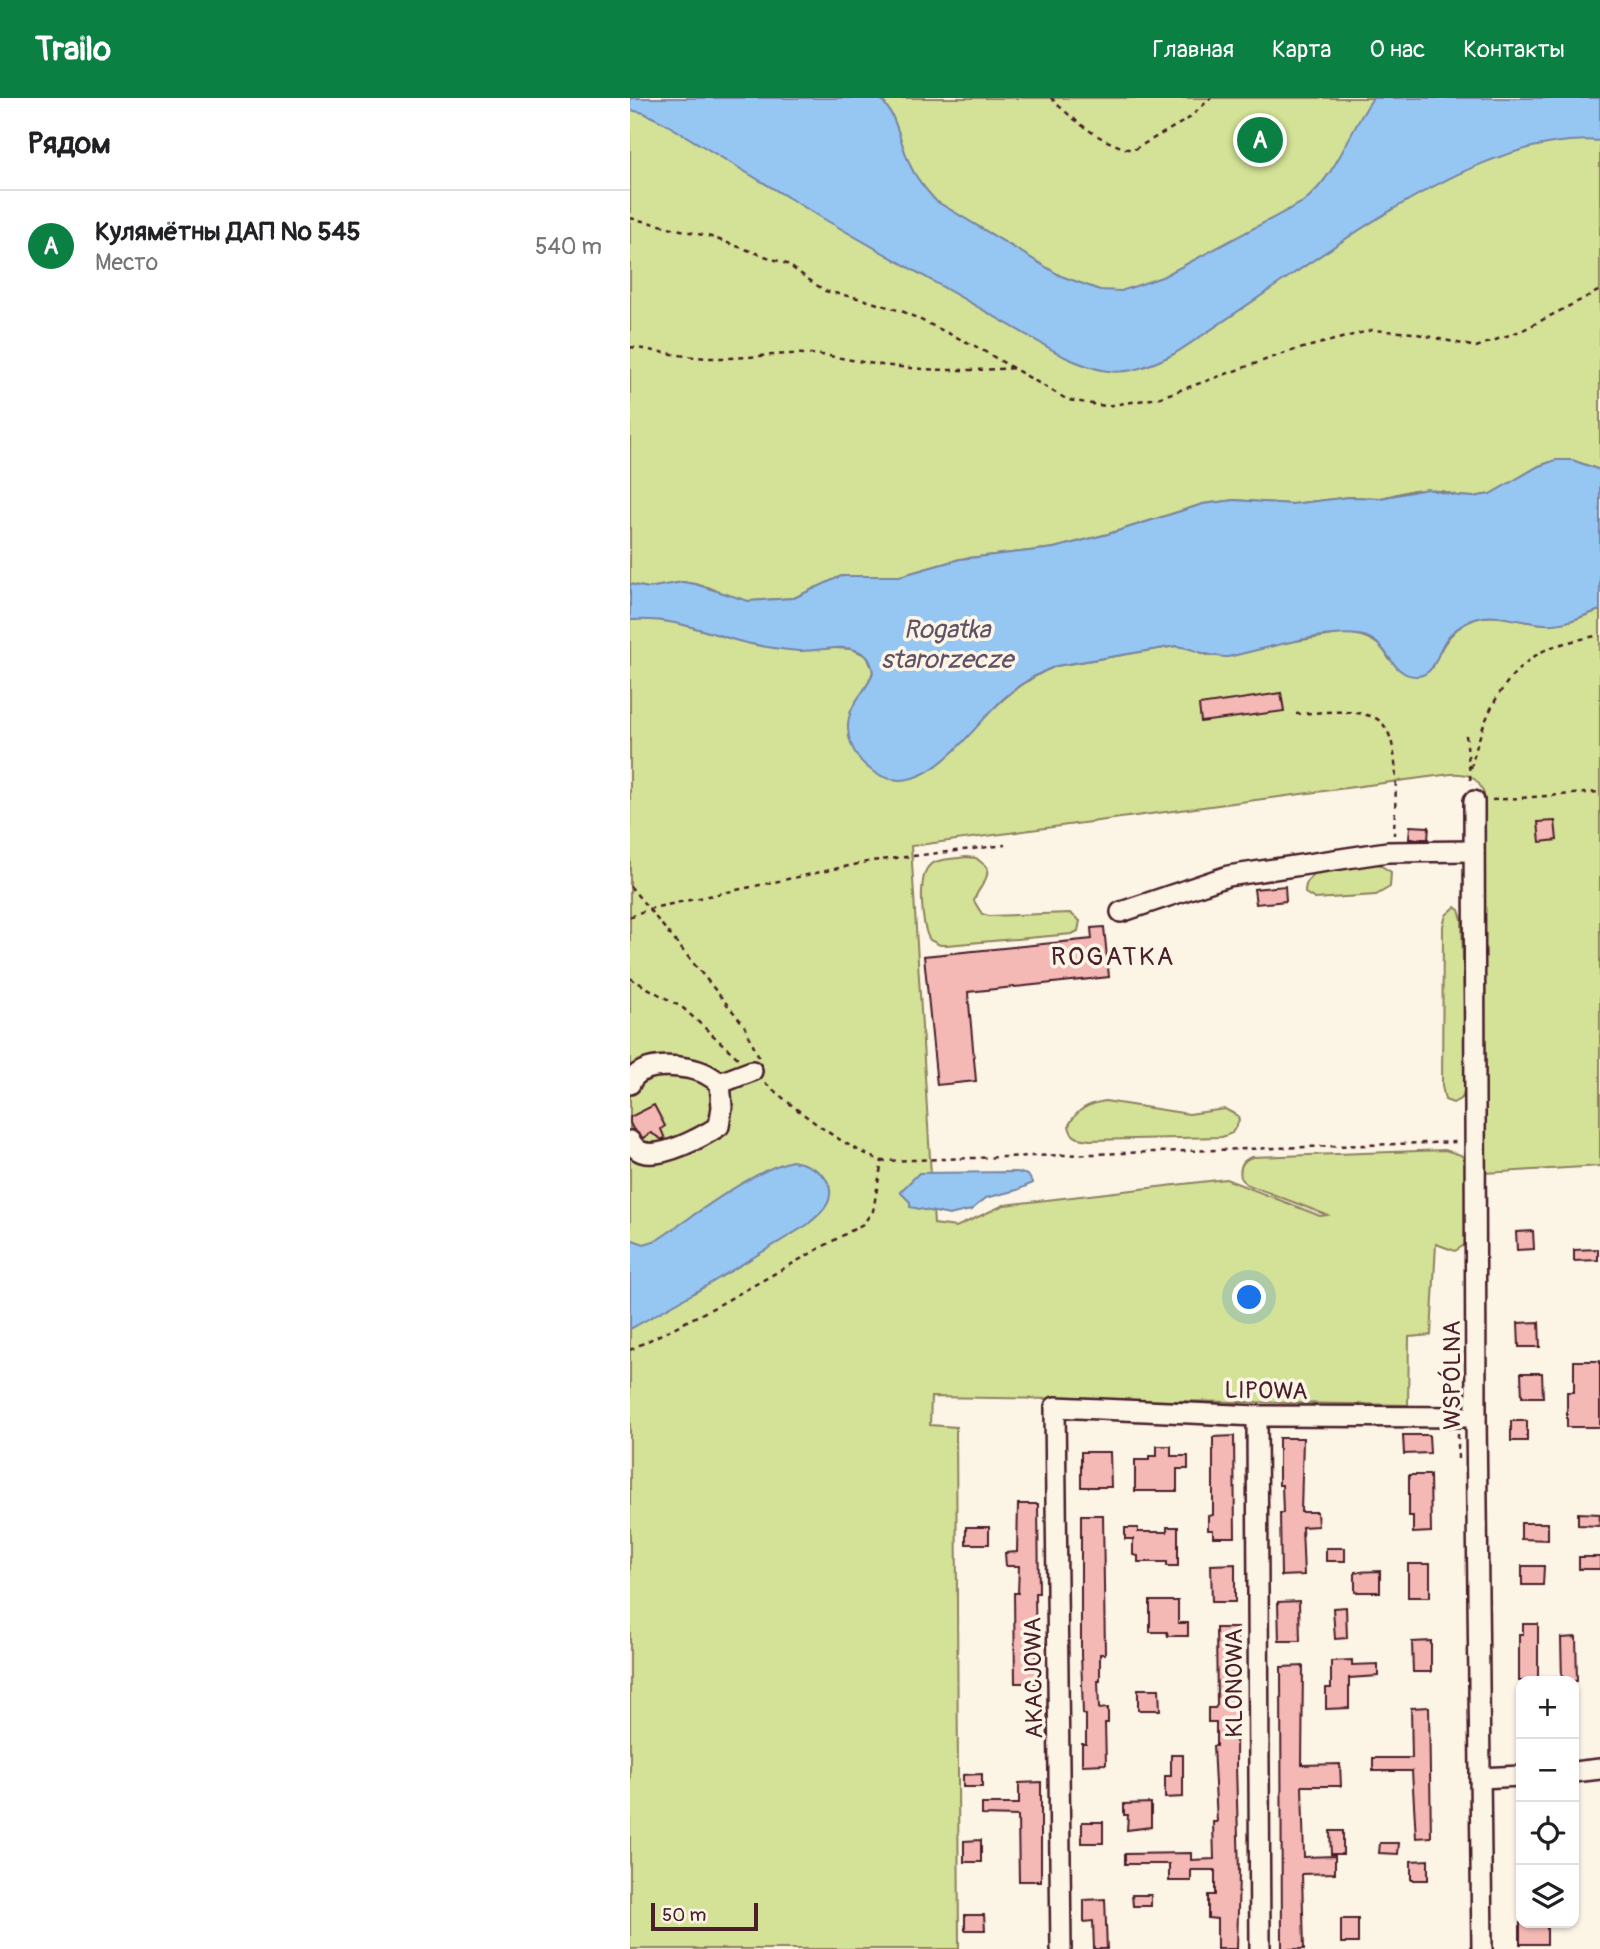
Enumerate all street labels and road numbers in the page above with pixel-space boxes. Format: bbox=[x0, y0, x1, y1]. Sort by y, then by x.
street label: WSPÓLNA bbox=[1437, 1320, 1467, 1430]
street label: LIPOWA bbox=[1224, 1376, 1308, 1406]
street label: AKACJOWA bbox=[1018, 1617, 1050, 1739]
street label: KLONOWA bbox=[1220, 1628, 1249, 1738]

